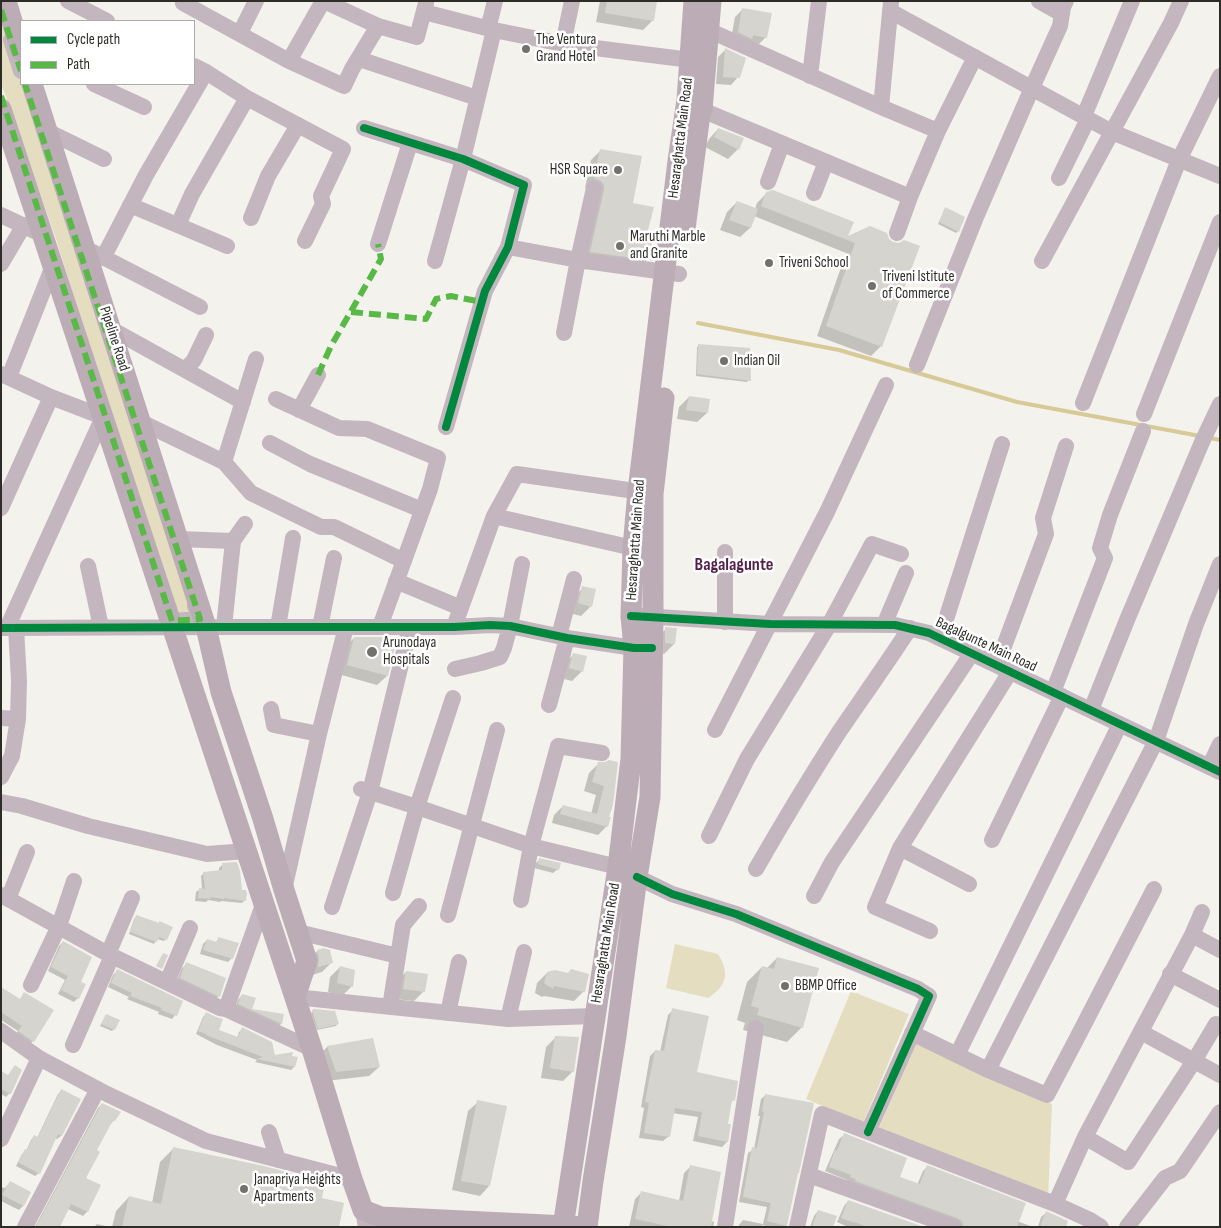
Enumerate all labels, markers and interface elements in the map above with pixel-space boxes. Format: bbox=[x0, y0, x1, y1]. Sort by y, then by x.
legend bbox=[20, 20, 195, 85]
text: Cycle path bbox=[67, 30, 120, 49]
place label: The Ventura Grand Hotel bbox=[536, 31, 596, 66]
marker: The Ventura Grand Hotel bbox=[520, 43, 532, 55]
text: Path bbox=[67, 55, 90, 74]
street label: Hesaraghatta Main Road bbox=[665, 77, 697, 199]
place label: HSR Square bbox=[550, 161, 608, 179]
marker: HSR Square bbox=[612, 164, 624, 176]
place label: Maruthi Marble and Granite bbox=[630, 228, 705, 263]
marker: Maruthi Marble and Granite bbox=[614, 240, 626, 252]
place label: Triveni School bbox=[779, 254, 848, 272]
marker: Triveni School bbox=[763, 257, 775, 269]
place label: Triveni Istitute of Commerce bbox=[882, 268, 954, 303]
marker: Triveni Istitute of Commerce bbox=[866, 280, 878, 292]
street label: Pipeline Road bbox=[95, 304, 133, 374]
place label: Indian Oil bbox=[734, 352, 780, 370]
marker: Indian Oil bbox=[718, 355, 730, 367]
street label: Hesaraghatta Main Road bbox=[623, 479, 649, 601]
district label: Bagalagunte bbox=[695, 554, 773, 576]
street label: Bagalgunte Main Road bbox=[932, 614, 1040, 676]
place label: Arunodaya Hospitals bbox=[383, 634, 436, 669]
marker: Arunodaya Hospitals bbox=[365, 645, 379, 659]
street label: Hesaraghatta Main Road bbox=[588, 882, 624, 1004]
place label: BBMP Office bbox=[795, 977, 857, 995]
marker: BBMP Office bbox=[779, 980, 791, 992]
place label: Janapriya Heights Apartments bbox=[254, 1171, 341, 1206]
marker: Janapriya Heights Apartments bbox=[238, 1183, 250, 1195]

